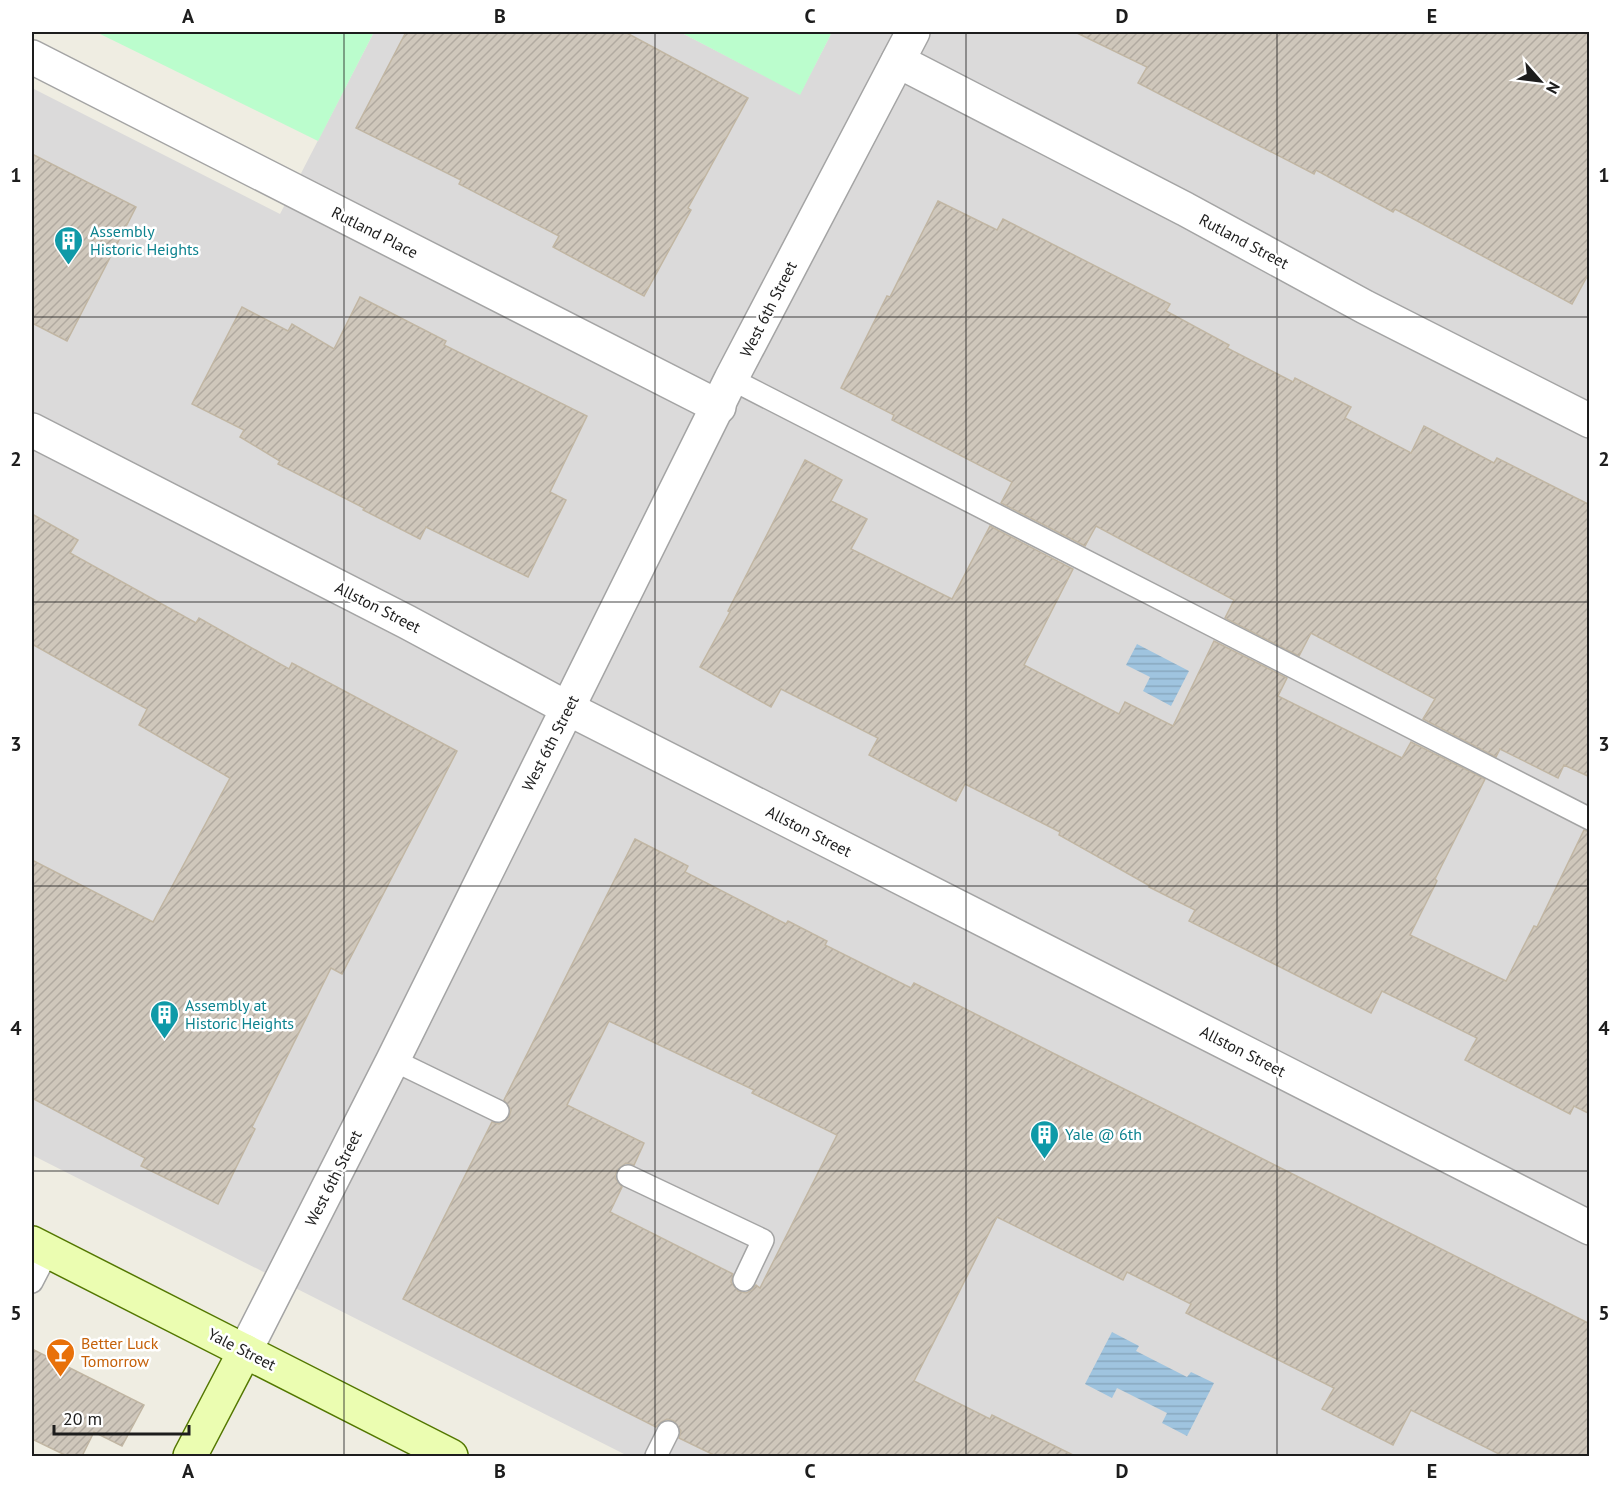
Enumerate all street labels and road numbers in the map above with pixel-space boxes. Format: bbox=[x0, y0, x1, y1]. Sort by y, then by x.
street label: Rutland Place bbox=[328, 202, 422, 262]
street label: Rutland Street bbox=[1196, 209, 1293, 273]
street label: West 6th Street bbox=[735, 257, 801, 360]
street label: Allston Street bbox=[332, 577, 425, 637]
street label: West 6th Street bbox=[517, 691, 583, 794]
street label: Allston Street bbox=[763, 801, 856, 861]
street label: Allston Street bbox=[1197, 1021, 1290, 1081]
street label: West 6th Street bbox=[300, 1126, 366, 1229]
street label: Yale Street bbox=[205, 1323, 280, 1375]

